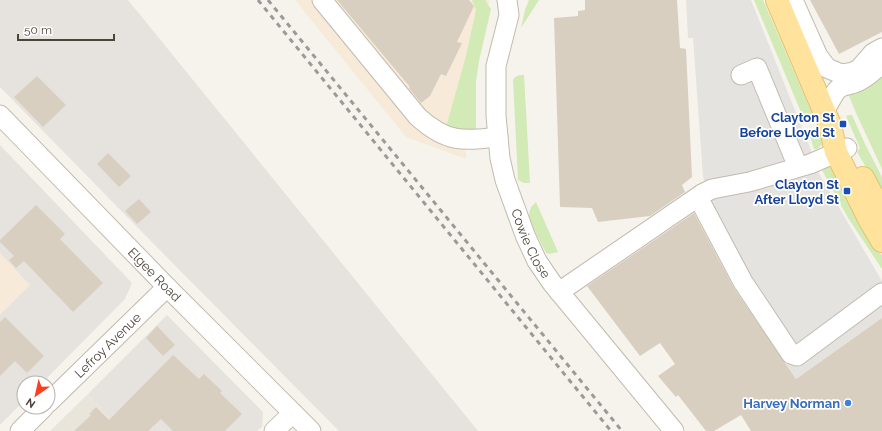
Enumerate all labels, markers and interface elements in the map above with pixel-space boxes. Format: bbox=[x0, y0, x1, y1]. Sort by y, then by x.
scale bar bbox=[18, 16, 114, 42]
text: 50 m bbox=[24, 23, 52, 37]
place label: Clayton St Before Lloyd St bbox=[739, 110, 835, 140]
marker: Clayton St Before Lloyd St bbox=[838, 119, 848, 129]
place label: Clayton St After Lloyd St bbox=[755, 177, 839, 207]
marker: Clayton St After Lloyd St bbox=[842, 186, 852, 196]
street label: Cowie Close bbox=[508, 207, 554, 281]
street label: Elgee Road bbox=[125, 245, 184, 305]
street label: Lefroy Avenue bbox=[72, 310, 144, 381]
north arrow bbox=[16, 375, 56, 415]
text: N bbox=[24, 395, 38, 411]
place label: Harvey Norman bbox=[743, 396, 840, 411]
marker: Harvey Norman bbox=[843, 398, 853, 408]

